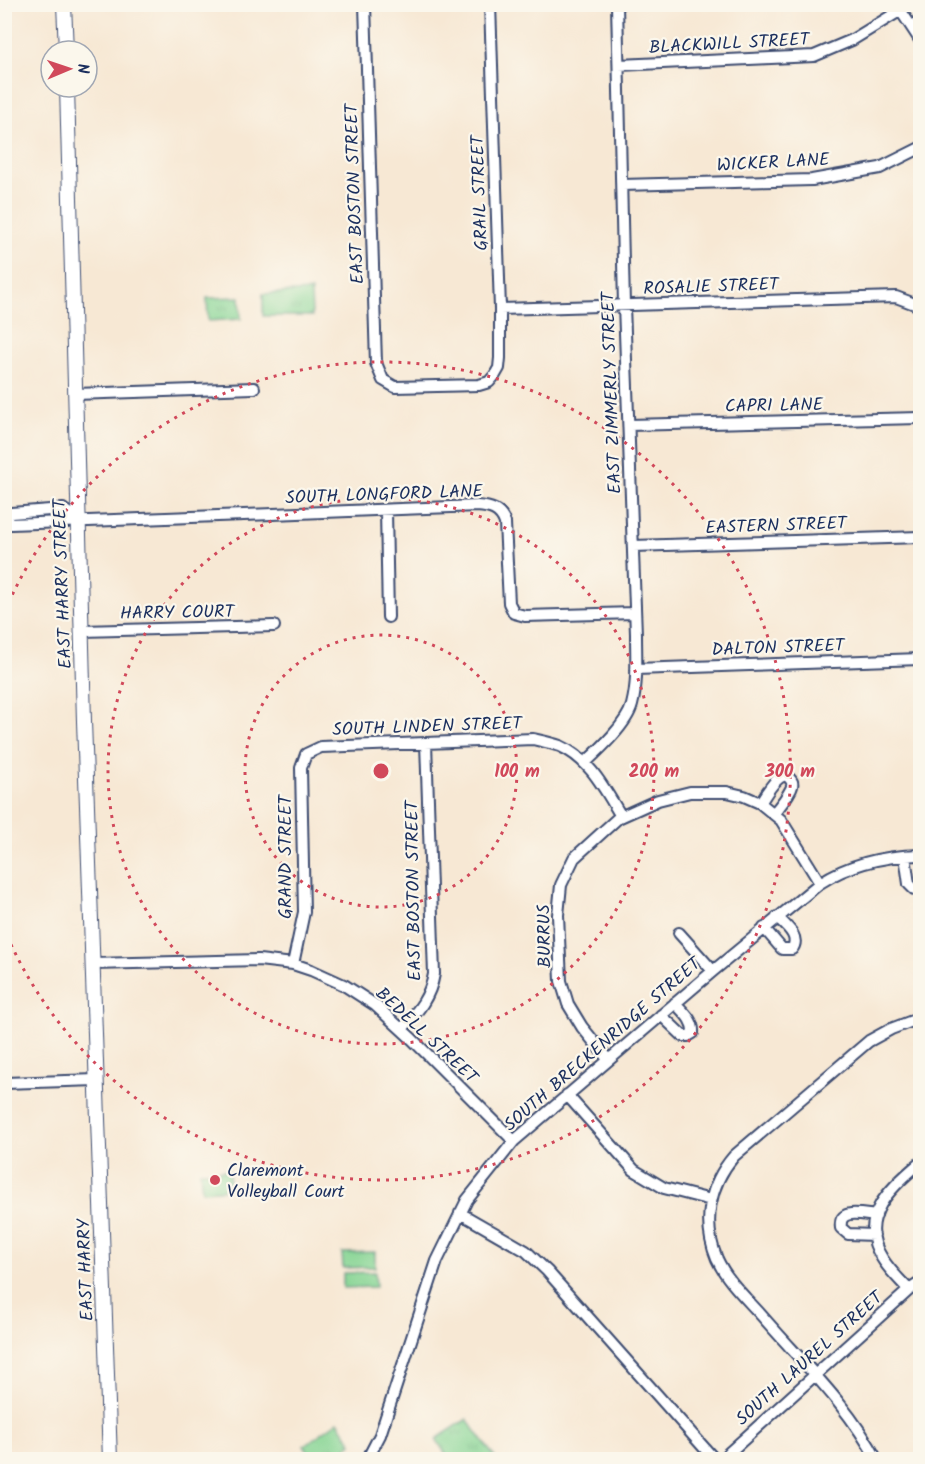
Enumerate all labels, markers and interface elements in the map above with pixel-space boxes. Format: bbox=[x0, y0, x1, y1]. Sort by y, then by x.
street label: BLACKWILL STREET bbox=[648, 26, 811, 63]
north arrow bbox=[39, 39, 99, 99]
text: N bbox=[70, 63, 95, 74]
street label: EAST BOSTON STREET bbox=[338, 102, 373, 285]
street label: GRAIL STREET bbox=[464, 133, 497, 251]
street label: WICKER LANE bbox=[716, 146, 831, 181]
street label: ROSALIE STREET bbox=[643, 271, 781, 304]
street label: EAST ZIMMERLY STREET bbox=[594, 290, 631, 494]
street label: CAPRI LANE bbox=[725, 391, 824, 422]
street label: SOUTH LONGFORD LANE bbox=[285, 478, 484, 513]
street label: EAST HARRY STREET bbox=[46, 497, 81, 669]
street label: EASTERN STREET bbox=[705, 509, 849, 543]
street label: HARRY COURT bbox=[120, 598, 236, 629]
street label: DALTON STREET bbox=[711, 632, 846, 665]
street label: SOUTH LINDEN STREET bbox=[332, 710, 524, 745]
text: 100 m bbox=[494, 758, 540, 787]
text: 200 m bbox=[629, 758, 680, 787]
text: 300 m bbox=[764, 758, 815, 787]
centre of rings bbox=[371, 761, 391, 781]
street label: GRAND STREET bbox=[272, 794, 301, 919]
street label: EAST BOSTON STREET bbox=[398, 799, 431, 981]
street label: BURRUS bbox=[530, 903, 561, 968]
street label: SOUTH BRECKENRIDGE STREET bbox=[498, 950, 709, 1139]
street label: BEDELL STREET bbox=[368, 981, 485, 1092]
place label: Claremont Volleyball Court bbox=[227, 1157, 346, 1207]
marker: Claremont Volleyball Court bbox=[208, 1173, 222, 1187]
street label: EAST HARRY bbox=[70, 1218, 103, 1322]
street label: SOUTH LAUREL STREET bbox=[730, 1284, 891, 1434]

